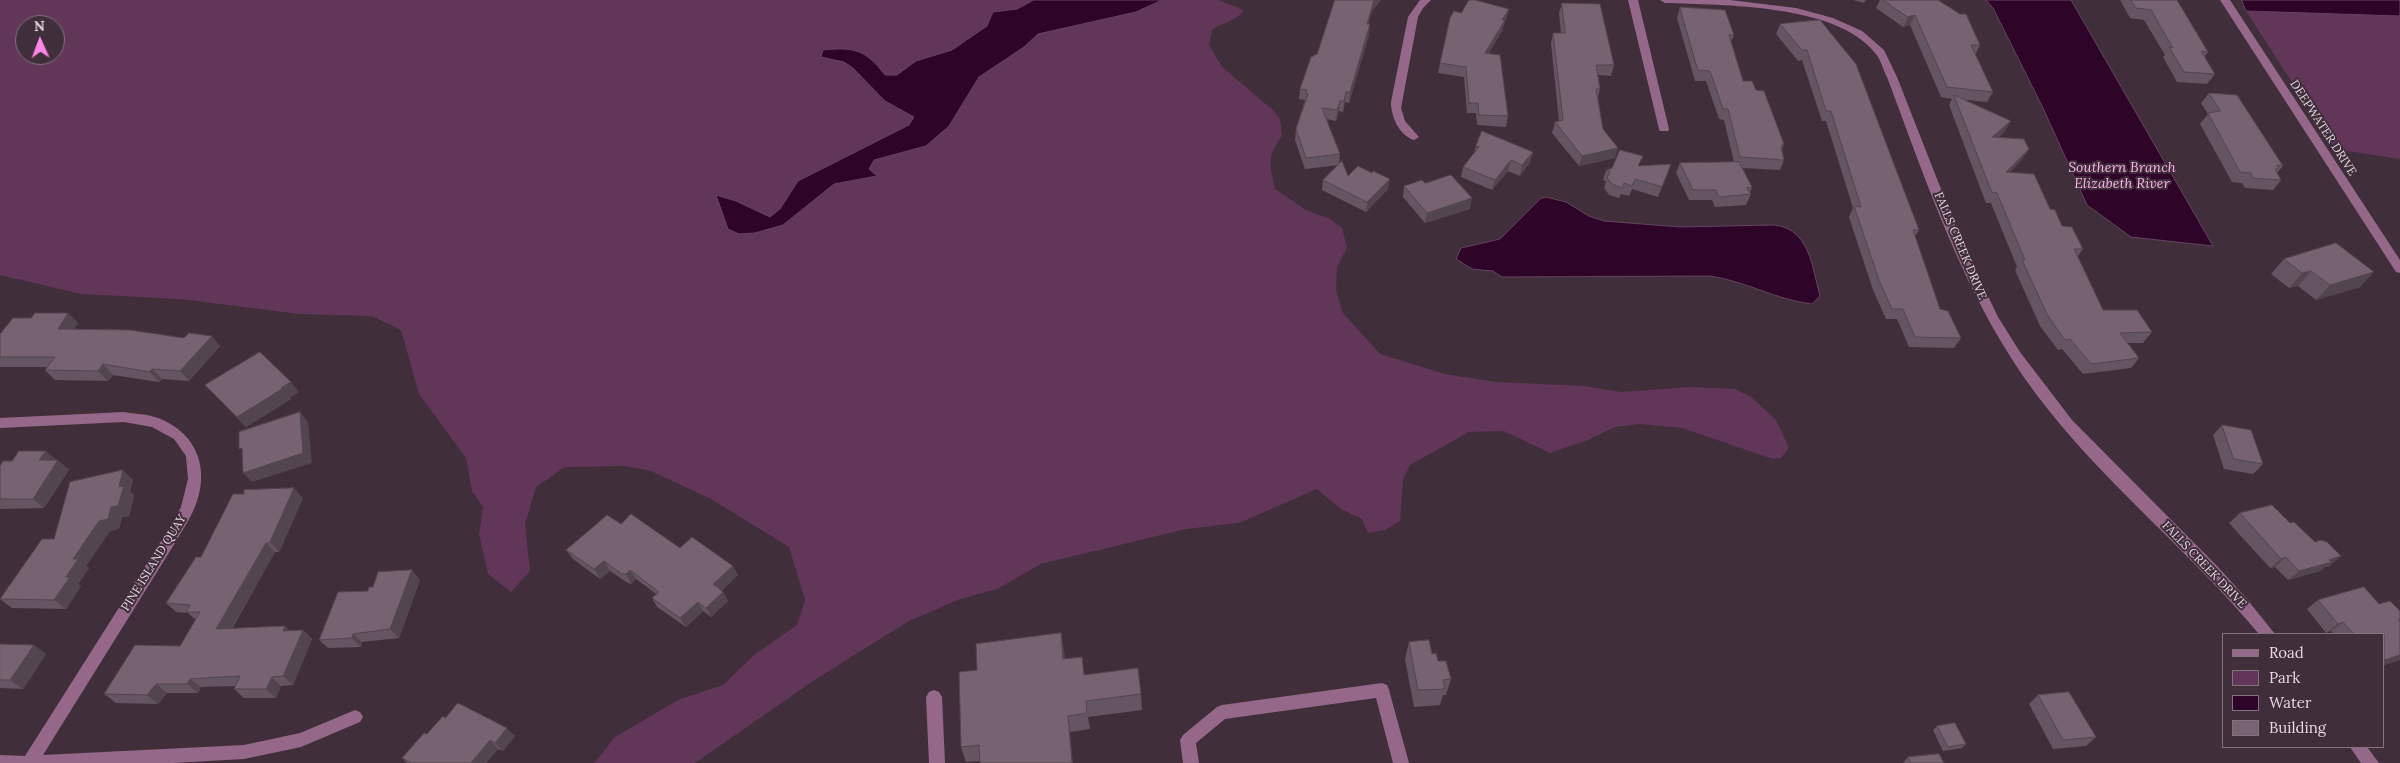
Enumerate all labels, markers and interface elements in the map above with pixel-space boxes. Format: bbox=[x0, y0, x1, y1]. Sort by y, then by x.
north arrow bbox=[15, 15, 65, 65]
text: N bbox=[34, 17, 45, 35]
street label: DEEPWATER DRIVE bbox=[2287, 77, 2359, 179]
water label: Southern Branch Elizabeth River bbox=[2068, 160, 2176, 192]
street label: FALLS CREEK DRIVE bbox=[1931, 190, 1989, 302]
street label: PINE ISLAND QUAY bbox=[119, 512, 189, 614]
street label: FALLS CREEK DRIVE bbox=[2159, 519, 2249, 611]
legend bbox=[2222, 633, 2385, 748]
text: Road bbox=[2269, 643, 2304, 662]
text: Park bbox=[2269, 668, 2300, 687]
text: Water bbox=[2269, 693, 2311, 712]
text: Building bbox=[2269, 718, 2326, 737]

